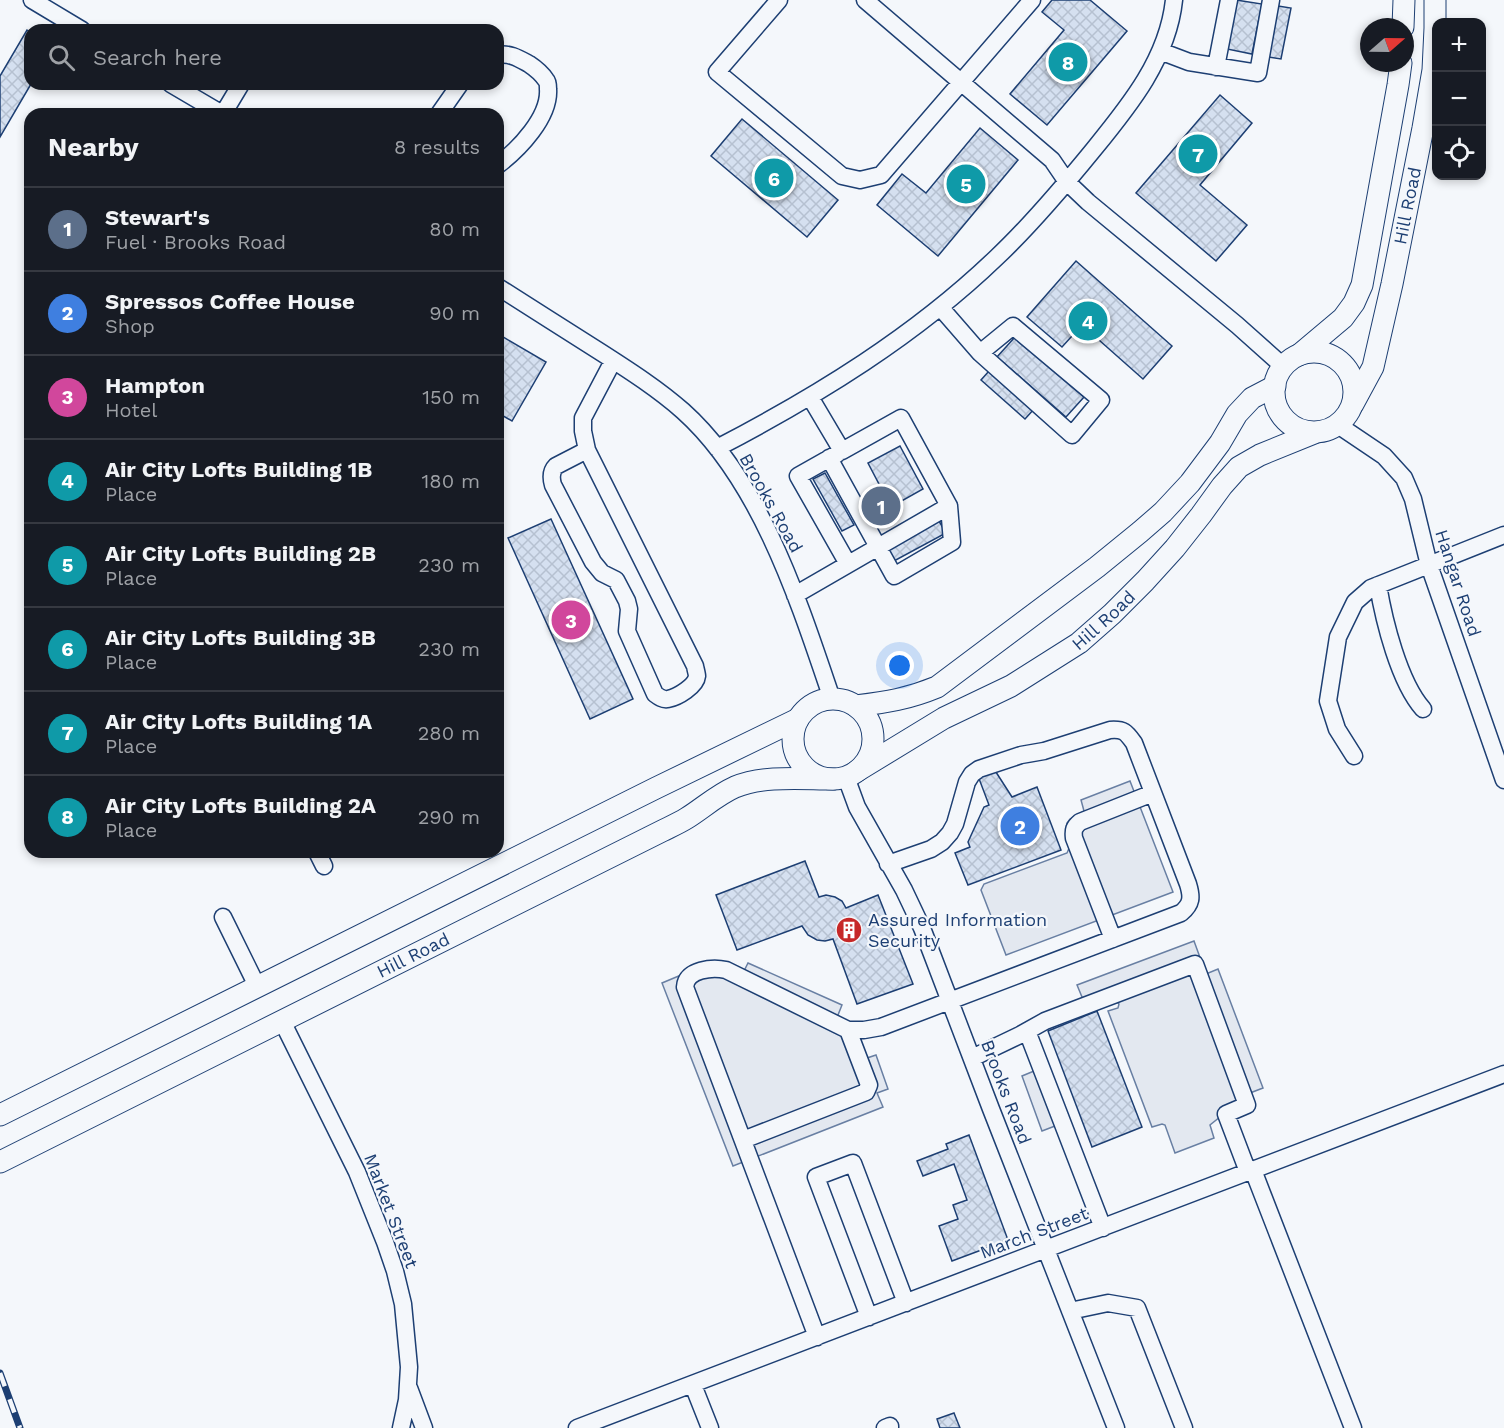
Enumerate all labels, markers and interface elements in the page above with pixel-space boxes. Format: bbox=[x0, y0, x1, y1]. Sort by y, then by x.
north arrow bbox=[1360, 18, 1414, 72]
map controls bbox=[1432, 18, 1486, 180]
button: + bbox=[1432, 18, 1486, 72]
search box bbox=[24, 24, 504, 90]
pin: 8 bbox=[1048, 40, 1088, 84]
icon: search bbox=[45, 41, 78, 74]
text: Search here bbox=[93, 45, 222, 70]
button: − bbox=[1432, 72, 1486, 126]
button: locate bbox=[1432, 126, 1486, 180]
text: Nearby bbox=[48, 132, 139, 162]
pin: 7 bbox=[1178, 132, 1218, 176]
text: 8 results bbox=[394, 135, 480, 159]
pin: 6 bbox=[754, 156, 794, 201]
pin: 5 bbox=[946, 162, 986, 207]
street label: Hill Road bbox=[1389, 165, 1425, 246]
text: Stewart's bbox=[105, 205, 210, 230]
text: 1 bbox=[63, 217, 72, 241]
text: 80 m bbox=[429, 217, 480, 241]
text: Fuel · Brooks Road bbox=[105, 230, 286, 254]
text: Spressos Coffee House bbox=[105, 289, 355, 314]
pin: 4 bbox=[1068, 298, 1108, 344]
text: 2 bbox=[62, 301, 73, 325]
text: 90 m bbox=[429, 301, 480, 325]
text: Shop bbox=[105, 314, 155, 338]
text: Hampton bbox=[105, 373, 205, 398]
text: 3 bbox=[62, 385, 73, 409]
text: 150 m bbox=[422, 385, 480, 409]
text: Hotel bbox=[105, 398, 157, 422]
street label: Brooks Road bbox=[736, 450, 807, 556]
text: Air City Lofts Building 1B bbox=[105, 457, 372, 482]
text: 4 bbox=[61, 469, 74, 493]
text: 180 m bbox=[422, 469, 480, 493]
text: Place bbox=[105, 482, 157, 506]
pin: 1 bbox=[862, 484, 900, 528]
street label: Hangar Road bbox=[1431, 527, 1486, 639]
text: Air City Lofts Building 2B bbox=[105, 541, 376, 566]
text: 5 bbox=[62, 553, 73, 577]
text: 230 m bbox=[418, 553, 480, 577]
text: Place bbox=[105, 566, 157, 590]
street label: Hill Road bbox=[1067, 586, 1139, 654]
pin: 3 bbox=[552, 598, 590, 642]
text: Air City Lofts Building 3B bbox=[105, 625, 376, 650]
text: 6 bbox=[61, 637, 74, 661]
text: 230 m bbox=[418, 637, 480, 661]
text: Place bbox=[105, 650, 157, 674]
your location bbox=[885, 651, 914, 680]
text: Air City Lofts Building 1A bbox=[105, 709, 372, 734]
text: 7 bbox=[61, 721, 74, 745]
text: 280 m bbox=[418, 721, 480, 745]
text: Place bbox=[105, 734, 157, 758]
text: Air City Lofts Building 2A bbox=[105, 793, 376, 818]
pin: 2 bbox=[1000, 804, 1040, 848]
text: 8 bbox=[61, 805, 74, 829]
text: 290 m bbox=[418, 805, 480, 829]
text: Place bbox=[105, 818, 157, 842]
place label: Assured Information Security bbox=[868, 909, 1047, 951]
building icon: Assured Information Security bbox=[834, 915, 864, 945]
street label: Hill Road bbox=[373, 928, 453, 982]
street label: Brooks Road bbox=[977, 1037, 1036, 1147]
street label: Market Street bbox=[360, 1151, 423, 1271]
street label: March Street bbox=[977, 1202, 1091, 1263]

